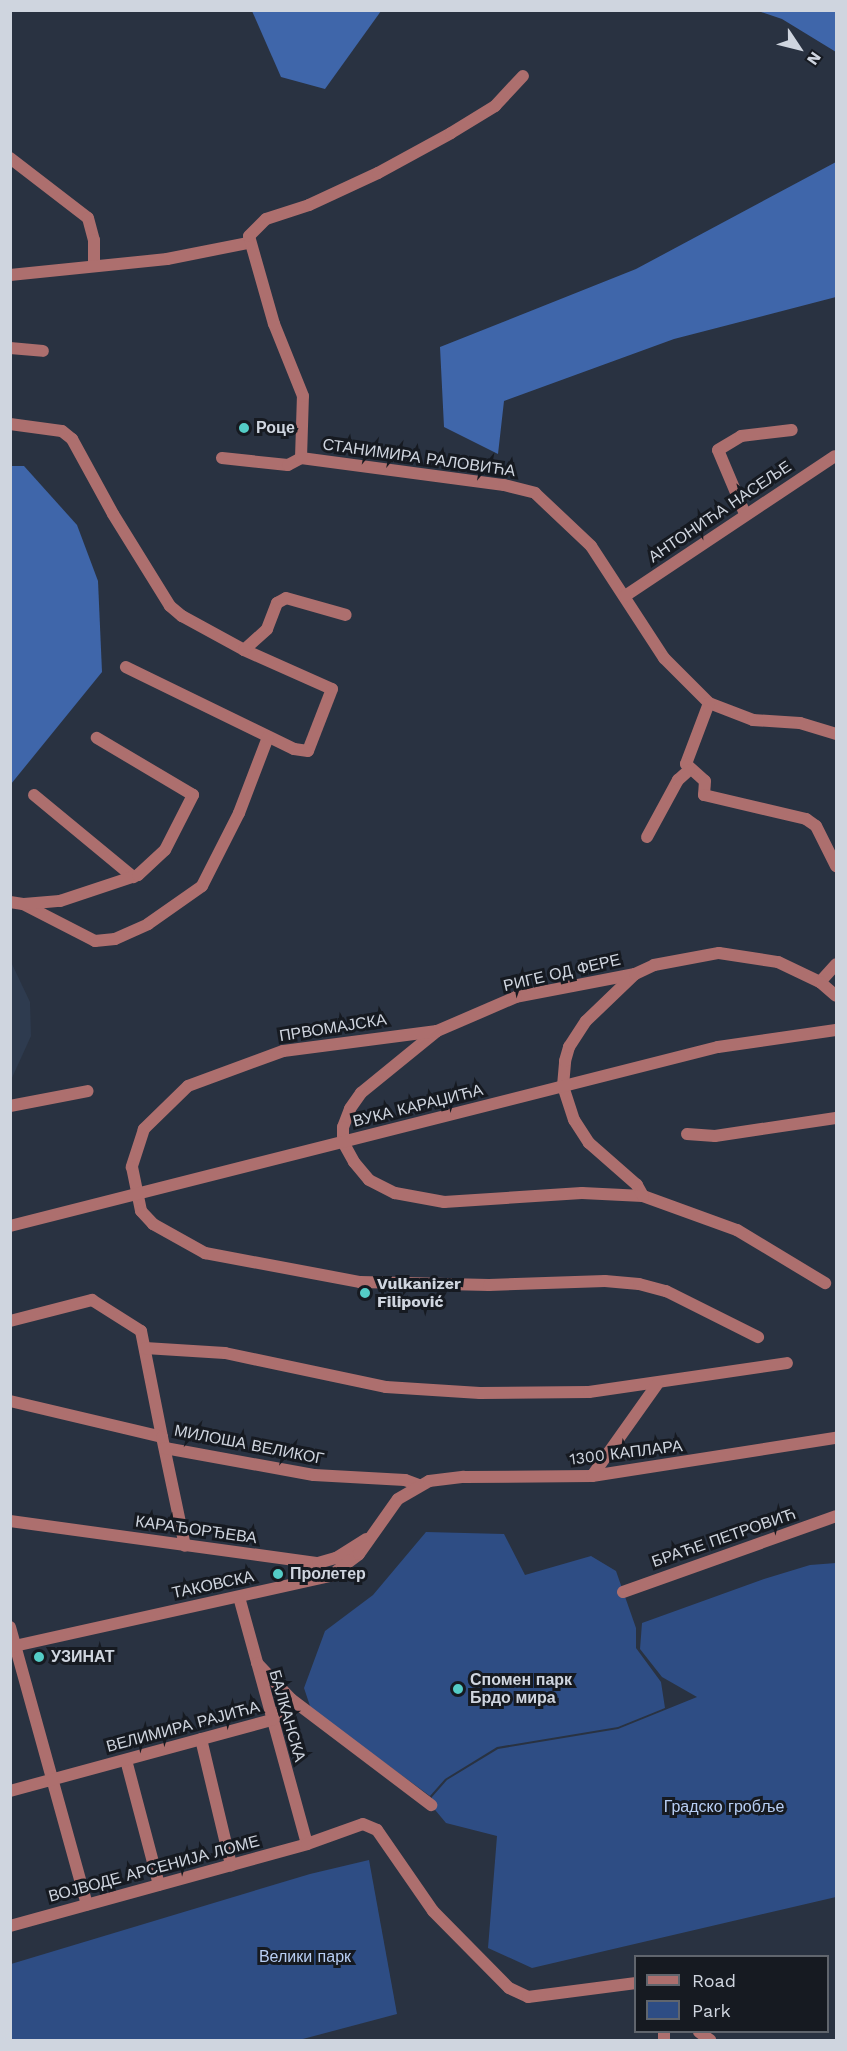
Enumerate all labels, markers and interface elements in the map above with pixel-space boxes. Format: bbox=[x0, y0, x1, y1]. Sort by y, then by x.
north arrow bbox=[769, 18, 829, 78]
text: N bbox=[803, 48, 825, 69]
place label: Роце bbox=[256, 418, 295, 438]
marker: Роце bbox=[237, 421, 251, 435]
street label: СТАНИМИРА РАЛОВИЋА bbox=[321, 435, 517, 481]
street label: АНТОНИЋА НАСЕЉЕ bbox=[645, 457, 795, 567]
street label: РИГЕ ОД ФЕРЕ bbox=[502, 950, 622, 996]
street label: ПРВОМАЈСКА bbox=[278, 1010, 388, 1046]
street label: ВУКА КАРАЏИЋА bbox=[351, 1081, 485, 1131]
place label: Vulkanizer Filipović bbox=[377, 1274, 461, 1312]
marker: Vulkanizer Filipović bbox=[358, 1286, 372, 1300]
street label: МИЛОША ВЕЛИКОГ bbox=[172, 1421, 326, 1469]
street label: 1300 КАПЛАРА bbox=[568, 1437, 684, 1469]
street label: БРАЋЕ ПЕТРОВИЋ bbox=[649, 1504, 799, 1572]
street label: КАРАЂОРЂЕВА bbox=[134, 1512, 258, 1548]
place label: Пролетер bbox=[290, 1564, 366, 1584]
street label: ТАКОВСКА bbox=[170, 1567, 256, 1603]
marker: Пролетер bbox=[271, 1567, 285, 1581]
place label: УЗИНАТ bbox=[51, 1647, 115, 1667]
marker: УЗИНАТ bbox=[32, 1650, 46, 1664]
street label: БАЛКАНСКА bbox=[265, 1668, 309, 1764]
place label: Спомен парк Брдо мира bbox=[470, 1670, 572, 1708]
marker: Спомен парк Брдо мира bbox=[451, 1682, 465, 1696]
street label: ВЕЛИМИРА РАЈИЋА bbox=[104, 1697, 262, 1757]
park label: Градско гробље bbox=[664, 1797, 784, 1817]
street label: ВОЈВОДЕ АРСЕНИЈА ЛОМЕ bbox=[47, 1832, 261, 1906]
park label: Велики парк bbox=[259, 1947, 351, 1967]
legend bbox=[634, 1955, 829, 2033]
text: Road bbox=[692, 1970, 736, 1991]
text: Park bbox=[692, 2000, 731, 2021]

